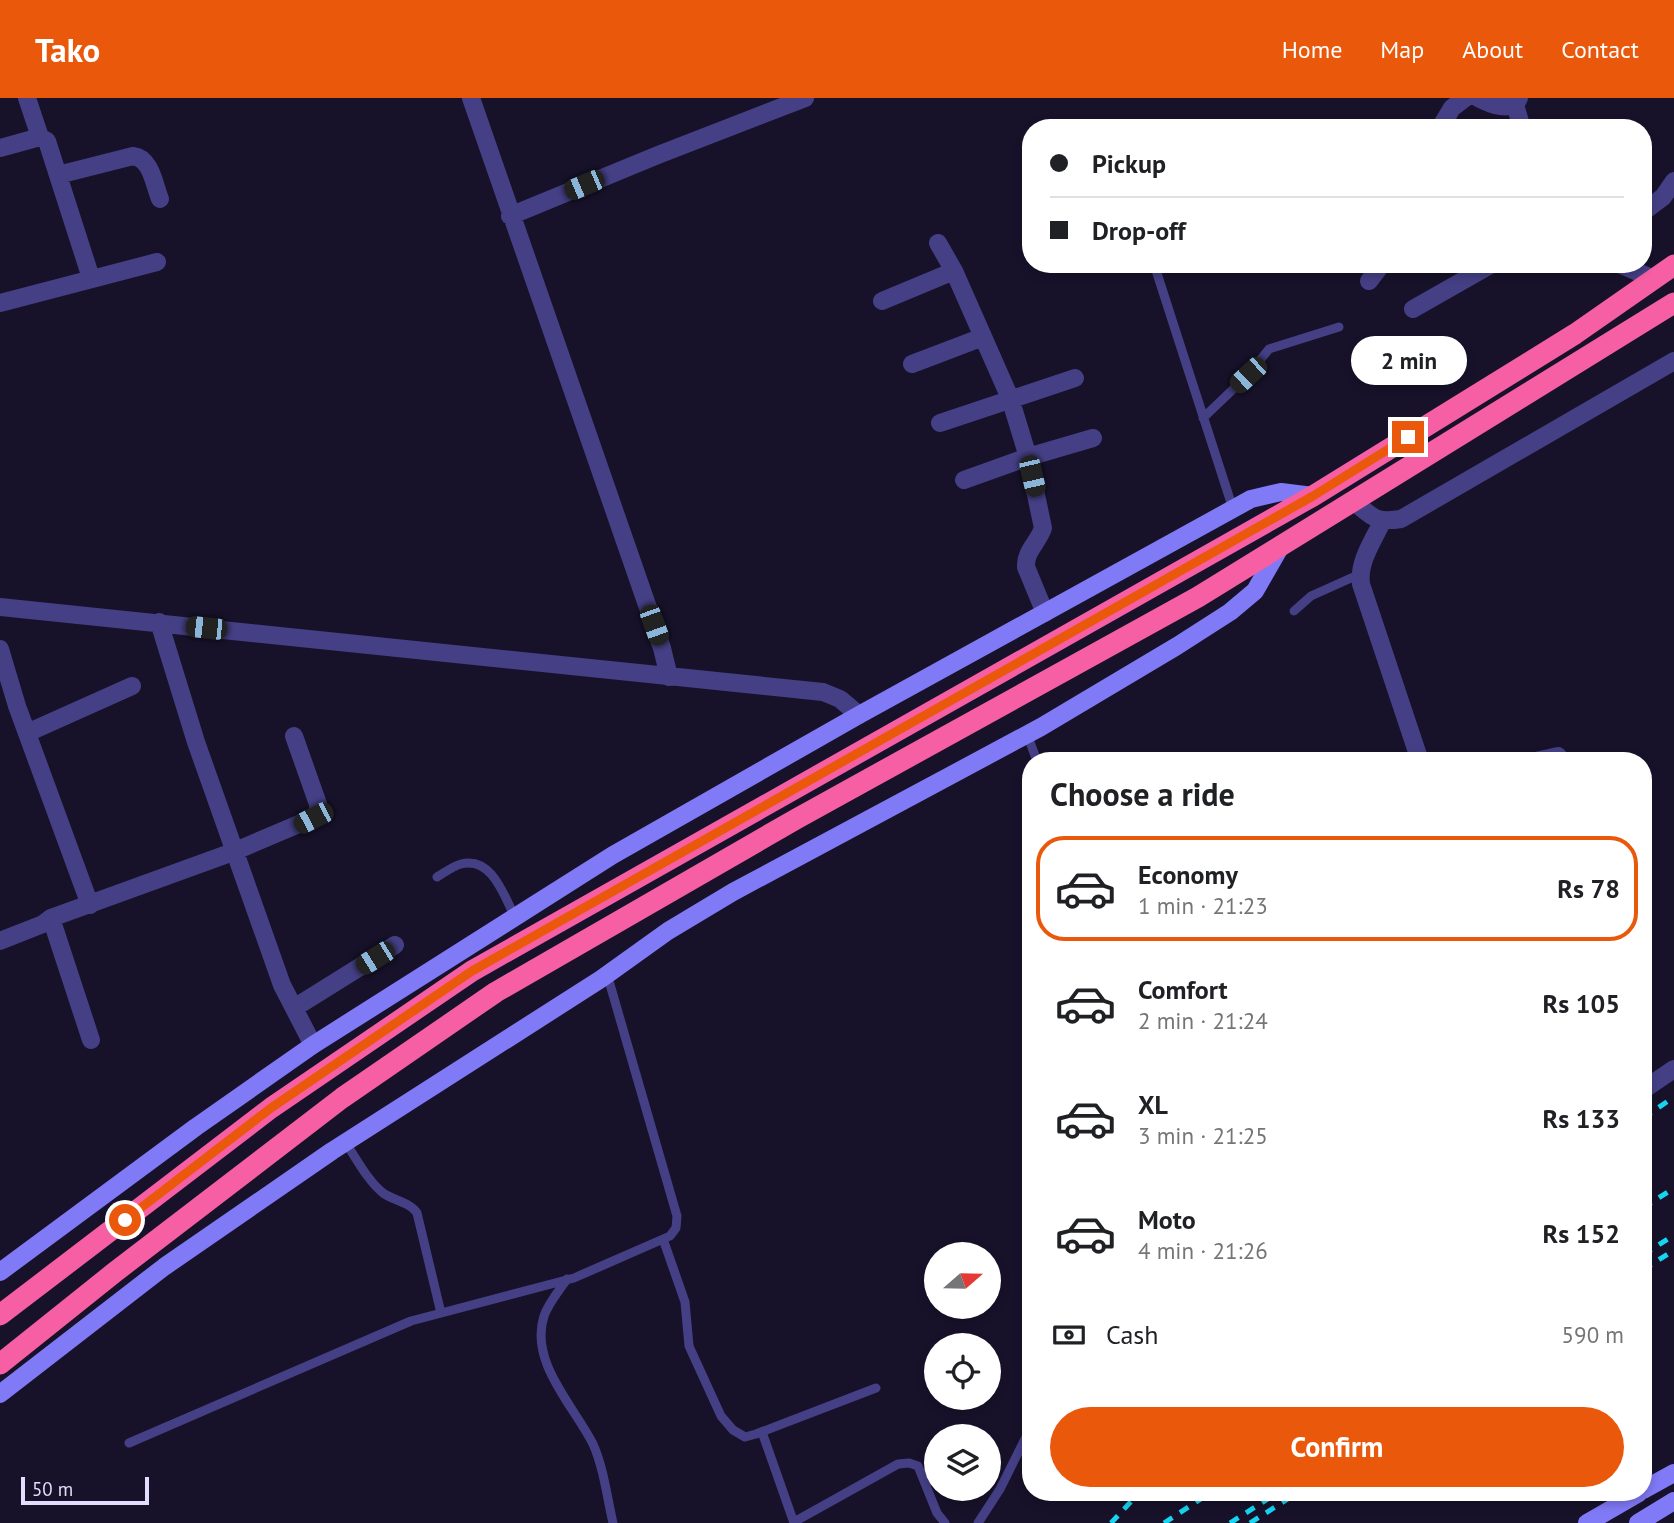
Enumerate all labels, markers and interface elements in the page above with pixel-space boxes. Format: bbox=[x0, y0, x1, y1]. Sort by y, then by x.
text: Tako bbox=[35, 28, 100, 71]
text: Home bbox=[1282, 34, 1342, 65]
text: Map bbox=[1380, 34, 1424, 65]
text: About bbox=[1462, 34, 1523, 65]
text: Contact bbox=[1561, 34, 1639, 65]
text: Pickup bbox=[1092, 147, 1166, 180]
car bbox=[561, 167, 608, 203]
text: Drop-off bbox=[1092, 214, 1186, 247]
callout: 2 min bbox=[1350, 336, 1466, 384]
text: 2 min bbox=[1381, 346, 1437, 375]
car bbox=[1226, 353, 1271, 397]
route end bbox=[1392, 421, 1424, 453]
car bbox=[1018, 453, 1047, 499]
car bbox=[637, 602, 672, 648]
car bbox=[185, 615, 228, 641]
text: Choose a ride bbox=[1050, 773, 1235, 815]
car bbox=[290, 799, 337, 837]
icon: car bbox=[1054, 857, 1117, 920]
text: Economy bbox=[1138, 858, 1238, 891]
text: Rs 78 bbox=[1557, 872, 1620, 905]
text: 1 min · 21:23 bbox=[1138, 891, 1268, 920]
car bbox=[352, 938, 399, 978]
icon: car bbox=[1054, 972, 1117, 1035]
text: Comfort bbox=[1138, 973, 1228, 1006]
text: Rs 105 bbox=[1543, 987, 1620, 1020]
text: 2 min · 21:24 bbox=[1138, 1006, 1268, 1035]
icon: car bbox=[1054, 1087, 1117, 1150]
text: XL bbox=[1138, 1088, 1168, 1121]
text: Rs 133 bbox=[1543, 1102, 1620, 1135]
text: 3 min · 21:25 bbox=[1138, 1121, 1268, 1150]
icon: car bbox=[1054, 1202, 1117, 1265]
text: Moto bbox=[1138, 1203, 1196, 1236]
route start bbox=[109, 1204, 141, 1236]
text: Rs 152 bbox=[1543, 1217, 1620, 1250]
text: 4 min · 21:26 bbox=[1138, 1236, 1268, 1265]
north arrow bbox=[924, 1242, 1001, 1320]
map controls bbox=[924, 1242, 1001, 1501]
icon: cash bbox=[1050, 1316, 1088, 1354]
text: Cash bbox=[1106, 1318, 1158, 1351]
text: 590 m bbox=[1562, 1320, 1624, 1349]
button: locate bbox=[924, 1333, 1001, 1410]
button: Confirm bbox=[1050, 1407, 1624, 1487]
button: layers bbox=[924, 1424, 1001, 1501]
scale bar bbox=[21, 1474, 149, 1506]
text: 50 m bbox=[32, 1477, 73, 1501]

